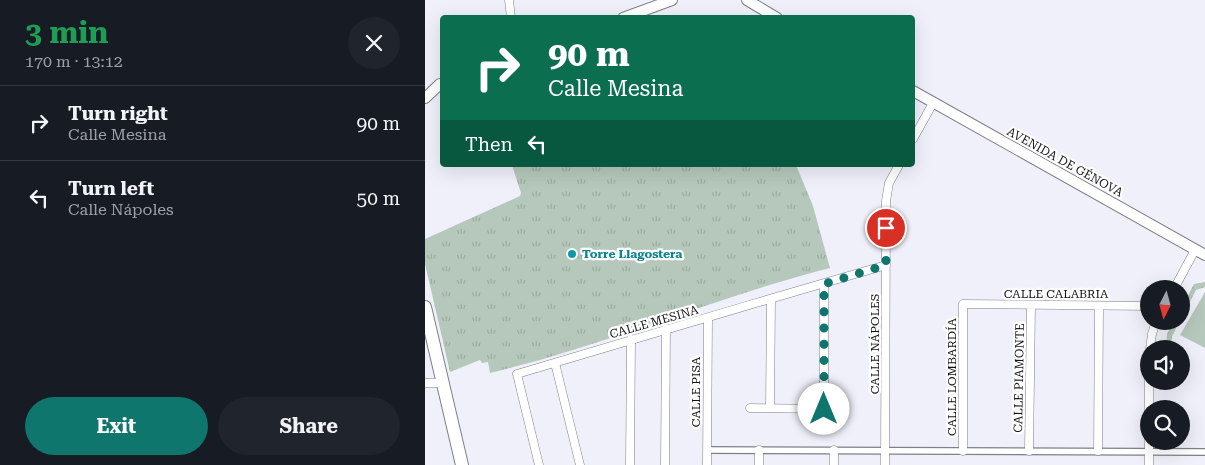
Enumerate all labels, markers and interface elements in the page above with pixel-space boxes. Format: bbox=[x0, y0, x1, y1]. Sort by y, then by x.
text: 3 min bbox=[25, 15, 108, 50]
button: close bbox=[348, 17, 400, 69]
text: 90 m bbox=[548, 34, 630, 75]
icon: right bbox=[465, 35, 530, 100]
text: 170 m · 13:12 bbox=[25, 52, 123, 71]
text: Calle Mesina bbox=[548, 76, 683, 101]
text: Turn right bbox=[68, 102, 168, 125]
icon: right bbox=[25, 109, 53, 137]
text: 90 m bbox=[357, 112, 400, 135]
street label: AVENIDA DE GÉNOVA bbox=[1005, 124, 1126, 200]
text: Calle Mesina bbox=[68, 125, 166, 144]
icon: left bbox=[523, 130, 551, 158]
text: Then bbox=[465, 133, 513, 156]
text: Turn left bbox=[68, 177, 154, 200]
icon: left bbox=[25, 184, 53, 212]
text: 50 m bbox=[357, 187, 400, 210]
text: Calle Nápoles bbox=[68, 200, 174, 219]
pin bbox=[865, 207, 907, 249]
icon: arrive bbox=[872, 214, 900, 242]
place label: Torre Llagostera bbox=[582, 247, 682, 261]
marker: Torre Llagostera bbox=[566, 248, 578, 260]
north arrow bbox=[1140, 280, 1190, 330]
map controls bbox=[1140, 280, 1190, 450]
street label: CALLE CALABRIA bbox=[1004, 287, 1109, 301]
street label: CALLE NÁPOLES bbox=[868, 294, 882, 394]
street label: CALLE MESINA bbox=[608, 302, 701, 341]
street label: CALLE LOMBARDÍA bbox=[945, 317, 959, 436]
street label: CALLE PIAMONTE bbox=[1011, 323, 1027, 433]
button: sound bbox=[1140, 340, 1190, 390]
street label: CALLE PISA bbox=[689, 356, 703, 427]
position arrow bbox=[797, 382, 849, 434]
button: Exit bbox=[25, 397, 208, 455]
button: Share bbox=[218, 397, 400, 455]
button: search bbox=[1140, 400, 1190, 450]

